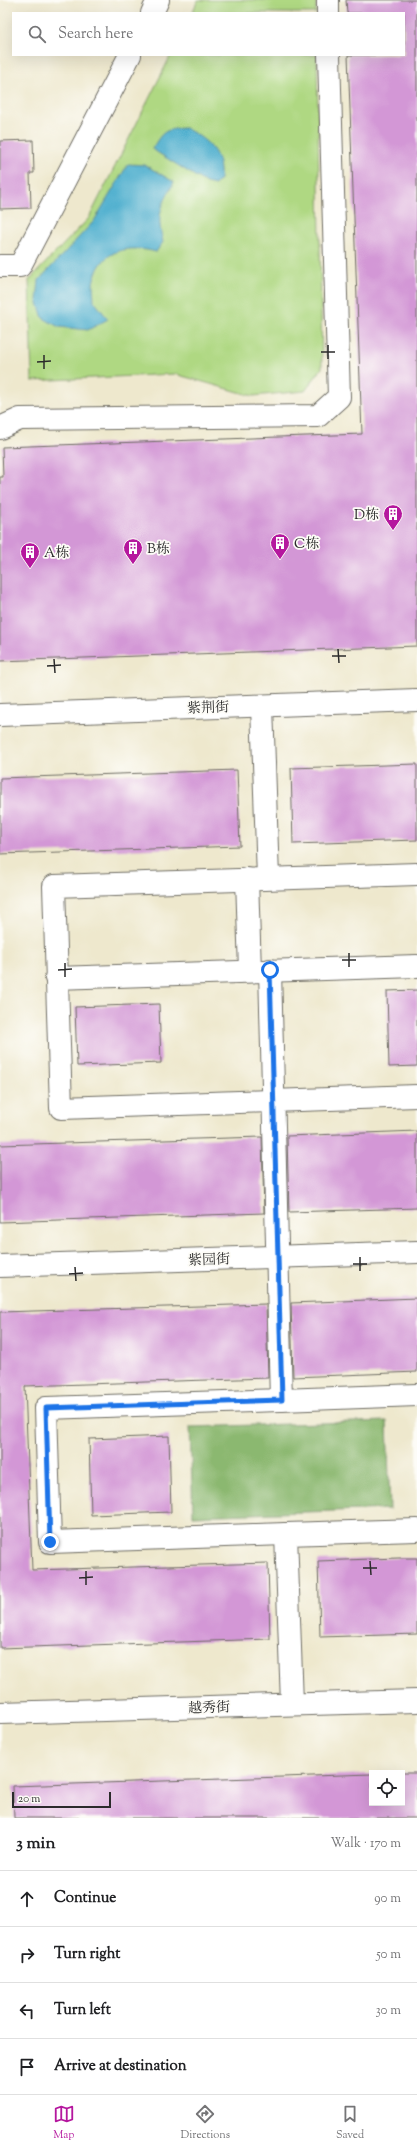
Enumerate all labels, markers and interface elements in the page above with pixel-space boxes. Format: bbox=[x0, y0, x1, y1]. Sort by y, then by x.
search box bbox=[12, 12, 405, 56]
icon: search bbox=[26, 23, 48, 45]
text: Search here bbox=[58, 24, 133, 45]
building icon: D栋 bbox=[382, 503, 404, 531]
place label: D栋 bbox=[354, 506, 379, 526]
building icon: C栋 bbox=[269, 532, 291, 560]
place label: C栋 bbox=[294, 535, 319, 555]
building icon: B栋 bbox=[122, 537, 144, 565]
place label: B栋 bbox=[147, 540, 170, 560]
building icon: A栋 bbox=[19, 541, 41, 569]
place label: A栋 bbox=[44, 544, 69, 564]
street label: 紫荆街 bbox=[187, 698, 229, 720]
route start bbox=[261, 961, 279, 979]
street label: 紫园街 bbox=[188, 1250, 230, 1272]
route end bbox=[41, 1533, 59, 1551]
street label: 越秀街 bbox=[188, 1698, 230, 1720]
map controls bbox=[369, 1770, 405, 1806]
button: locate bbox=[369, 1770, 405, 1806]
scale bar bbox=[12, 1790, 111, 1809]
text: 20 m bbox=[18, 1791, 40, 1807]
text: 3 min bbox=[16, 1832, 55, 1856]
text: Walk · 170 m bbox=[331, 1835, 401, 1853]
icon: ahead bbox=[16, 1888, 38, 1910]
text: Continue bbox=[54, 1888, 116, 1909]
text: 90 m bbox=[374, 1890, 401, 1908]
icon: right bbox=[16, 1944, 38, 1966]
text: Turn right bbox=[54, 1944, 120, 1965]
text: 50 m bbox=[376, 1946, 401, 1964]
icon: left bbox=[16, 2000, 38, 2022]
text: Turn left bbox=[54, 2000, 111, 2021]
text: 30 m bbox=[375, 2002, 401, 2020]
icon: arrive bbox=[16, 2056, 38, 2078]
text: Arrive at destination bbox=[54, 2056, 187, 2077]
tab: Map bbox=[53, 2103, 75, 2143]
tab: Directions bbox=[181, 2103, 230, 2143]
tab: Saved bbox=[336, 2103, 364, 2143]

